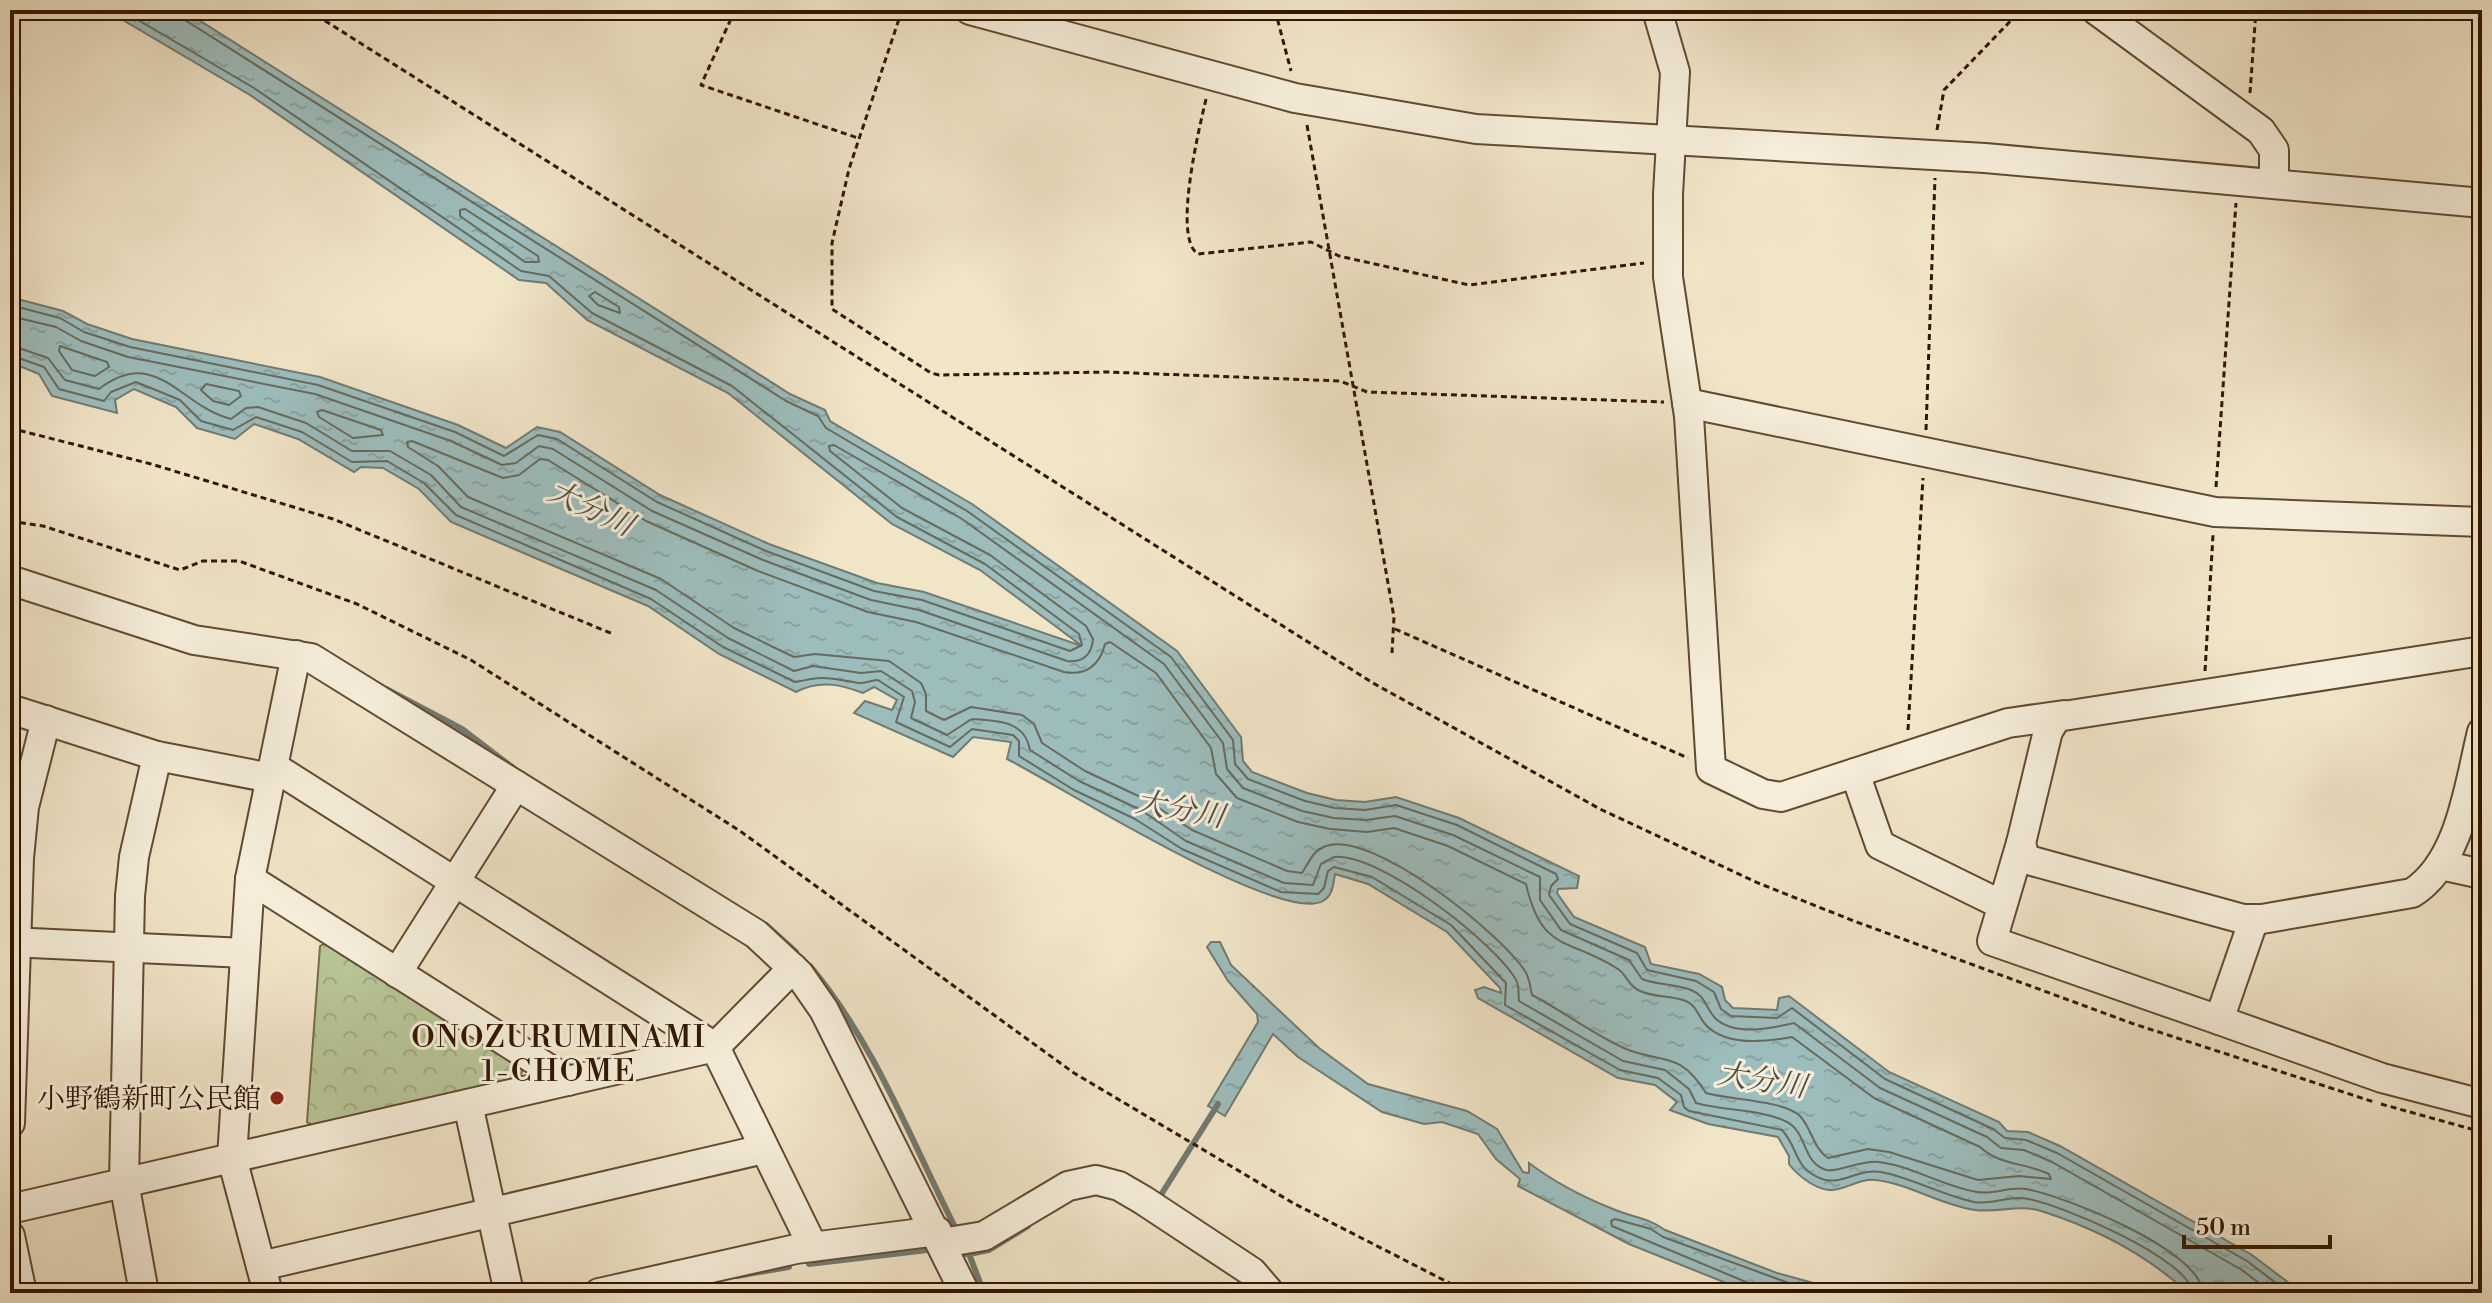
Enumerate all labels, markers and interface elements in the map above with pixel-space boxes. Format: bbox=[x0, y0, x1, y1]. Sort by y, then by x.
water label: 大分川 bbox=[542, 473, 642, 546]
water label: 大分川 bbox=[1132, 783, 1230, 837]
district label: ONOZURUMINAMI 1-CHOME bbox=[411, 1019, 707, 1091]
water label: 大分川 bbox=[1714, 1055, 1812, 1107]
place label: 小野鶴新町公民館 bbox=[37, 1082, 261, 1117]
marker: 小野鶴新町公民館 bbox=[268, 1089, 286, 1107]
scale bar bbox=[2184, 1199, 2330, 1249]
text: 50 m bbox=[2196, 1213, 2251, 1243]

